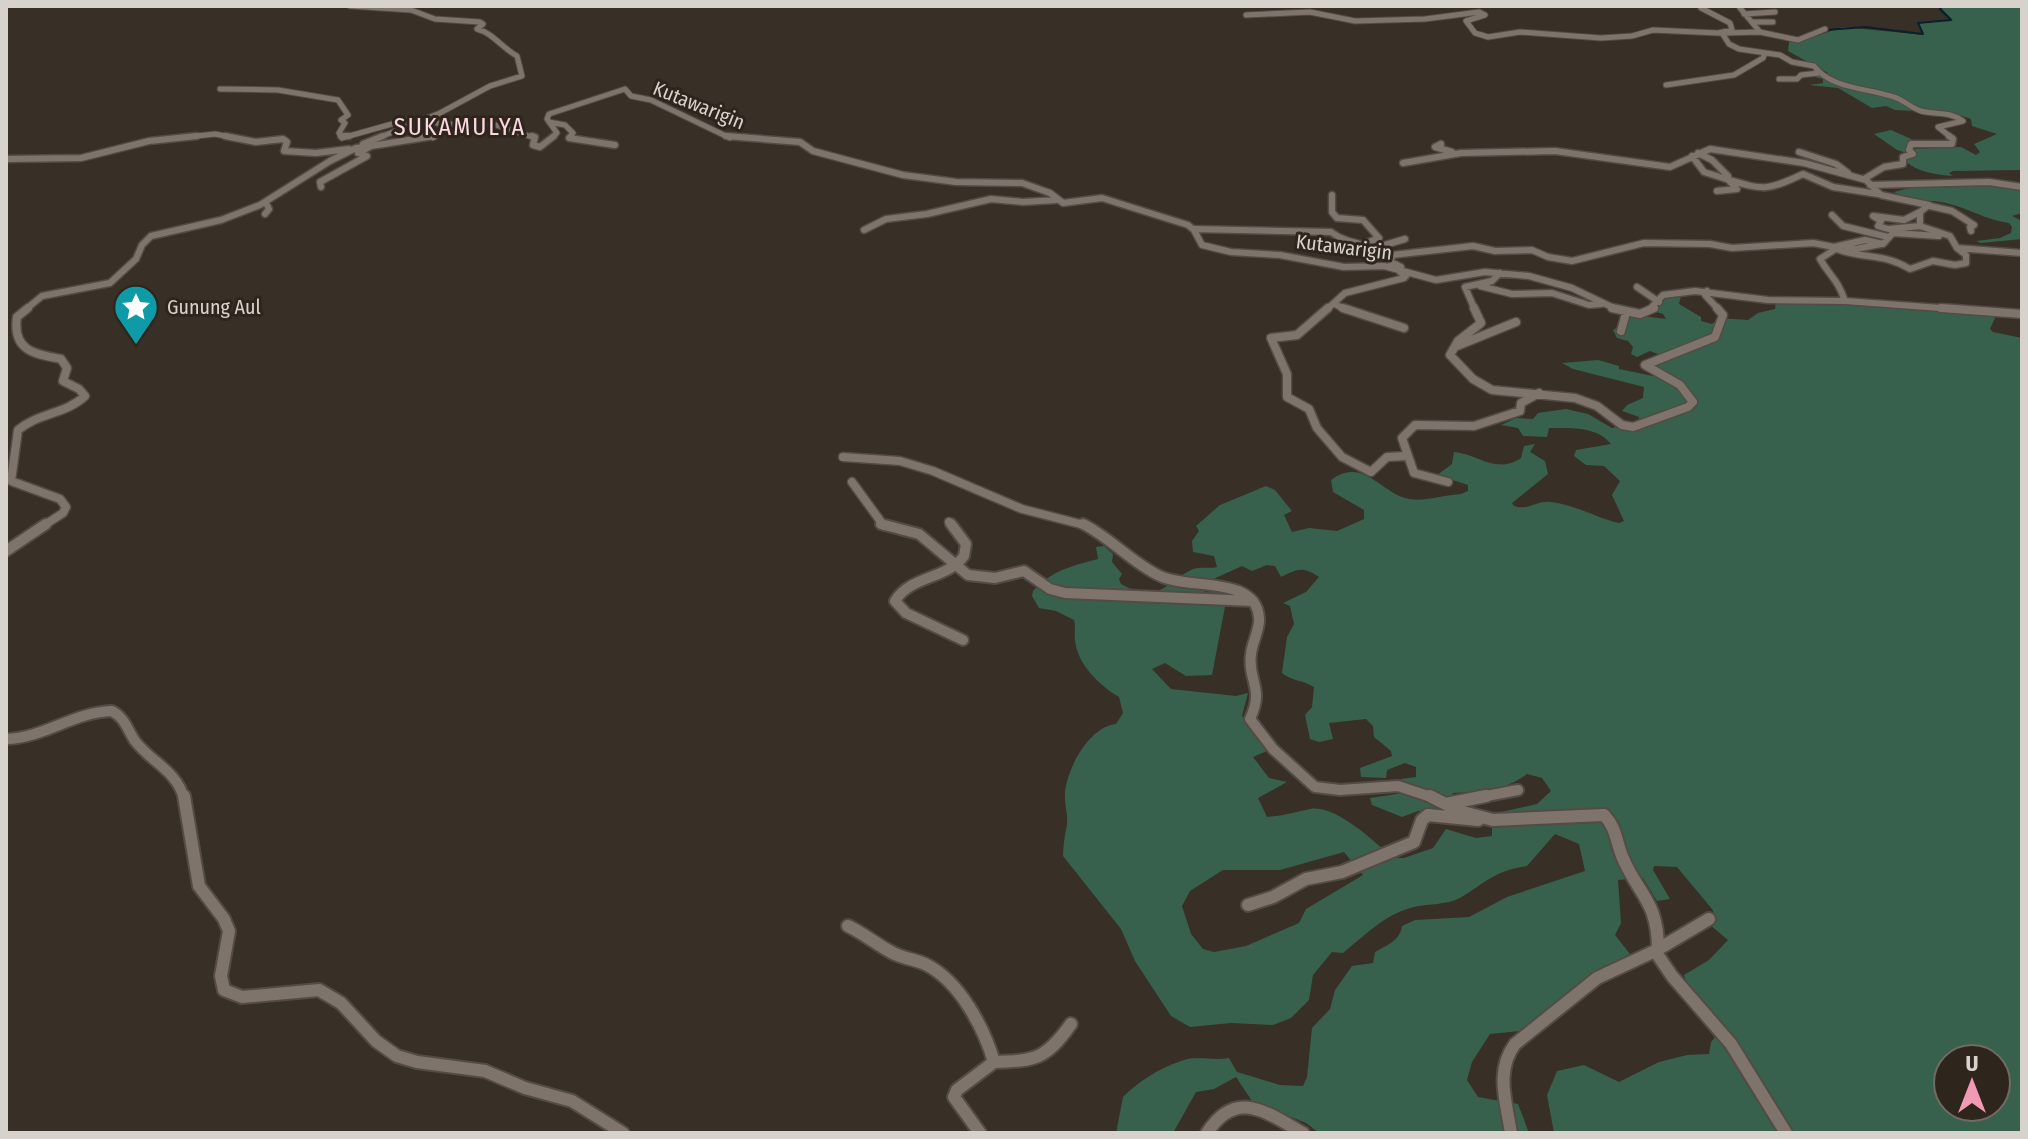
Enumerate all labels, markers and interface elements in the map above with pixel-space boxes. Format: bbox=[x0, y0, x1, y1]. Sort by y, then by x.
street label: Kutawarigin bbox=[650, 76, 748, 134]
district label: SUKAMULYA bbox=[394, 113, 526, 141]
street label: Kutawarigin bbox=[1295, 229, 1393, 265]
place icon: Gunung Aul bbox=[112, 283, 160, 346]
place label: Gunung Aul bbox=[167, 295, 261, 319]
north arrow bbox=[1932, 1043, 2012, 1123]
text: U bbox=[1966, 1050, 1978, 1077]

